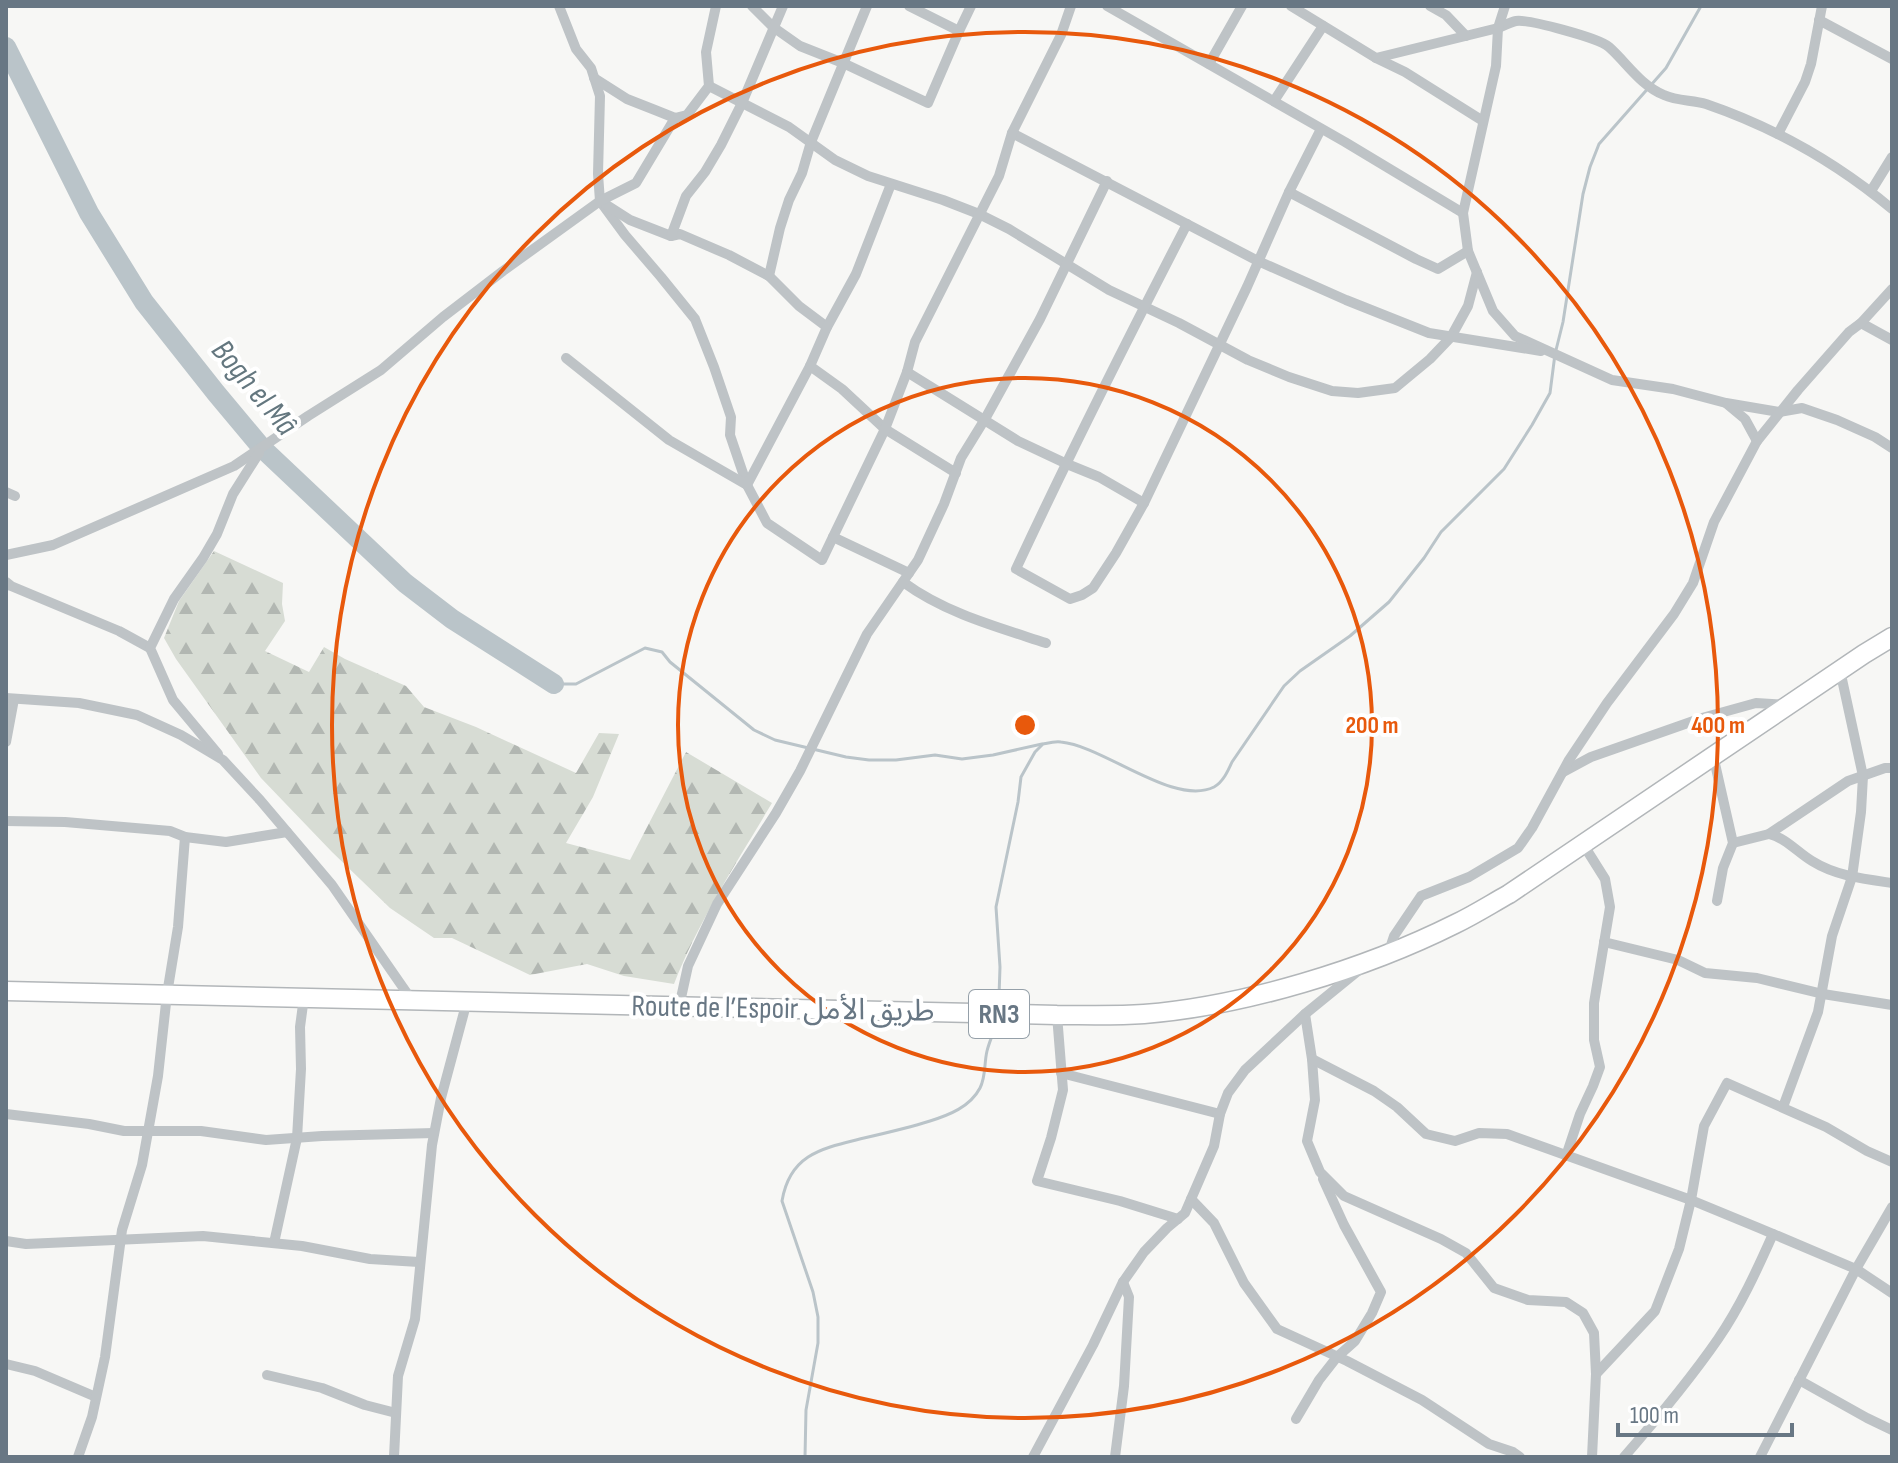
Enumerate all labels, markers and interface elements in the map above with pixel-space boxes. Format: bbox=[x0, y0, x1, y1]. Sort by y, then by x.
water label: Bogh el Mâ bbox=[203, 332, 305, 444]
centre of rings bbox=[1011, 711, 1039, 739]
text: 200 m bbox=[1345, 711, 1399, 740]
text: 400 m bbox=[1691, 711, 1745, 740]
street label: Route de l’Espoir طريق الأمل bbox=[631, 988, 935, 1030]
road number: RN3 bbox=[969, 990, 1029, 1038]
scale bar bbox=[1618, 1387, 1792, 1437]
text: 100 m bbox=[1630, 1401, 1679, 1430]

